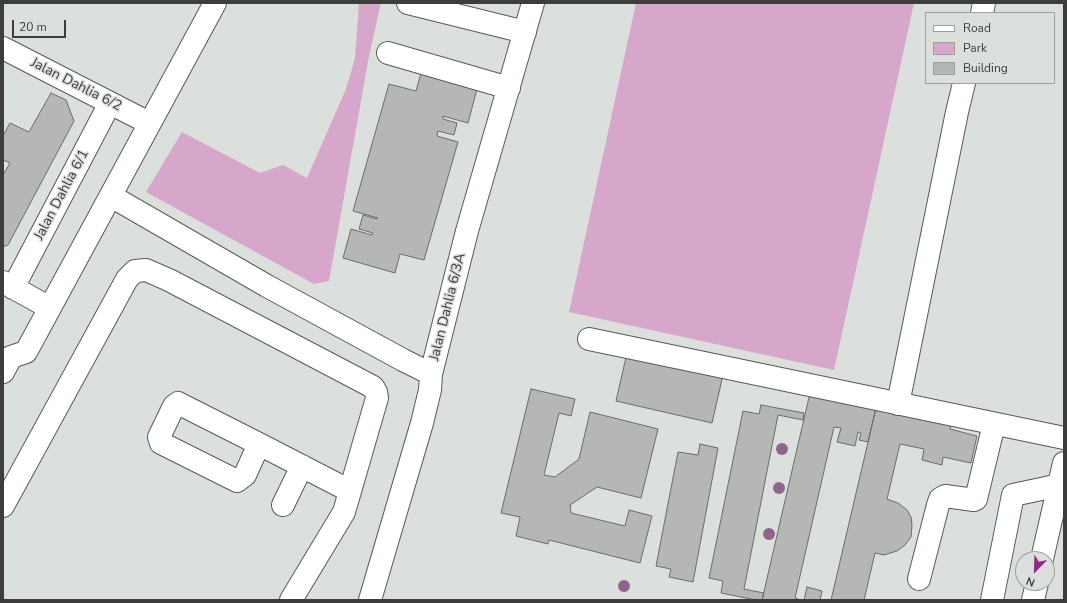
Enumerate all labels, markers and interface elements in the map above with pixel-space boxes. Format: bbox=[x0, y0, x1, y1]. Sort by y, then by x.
scale bar bbox=[14, 12, 68, 38]
legend bbox=[925, 12, 1055, 84]
text: 20 m bbox=[19, 19, 47, 35]
text: Road bbox=[963, 20, 991, 36]
text: Park bbox=[963, 40, 987, 56]
street label: Jalan Dahlia 6/2 bbox=[28, 55, 124, 115]
text: Building bbox=[963, 60, 1008, 76]
street label: Jalan Dahlia 6/1 bbox=[31, 147, 93, 243]
street label: Jalan Dahlia 6/3A bbox=[427, 252, 469, 362]
north arrow bbox=[1015, 551, 1055, 591]
text: N bbox=[1024, 573, 1037, 590]

